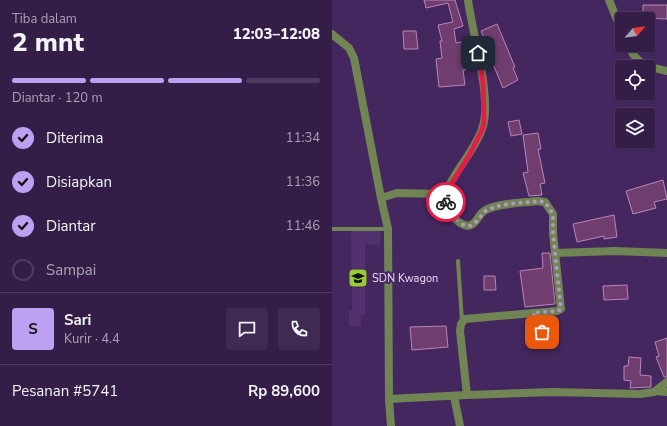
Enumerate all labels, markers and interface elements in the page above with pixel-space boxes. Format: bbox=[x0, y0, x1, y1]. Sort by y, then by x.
text: Tiba dalam bbox=[12, 10, 77, 28]
north arrow bbox=[615, 12, 655, 52]
map controls bbox=[615, 12, 655, 148]
text: 12:03–12:08 bbox=[233, 24, 320, 44]
text: 2 mnt bbox=[12, 25, 84, 60]
pin bbox=[461, 36, 495, 70]
icon: home bbox=[467, 42, 489, 64]
button: locate bbox=[615, 60, 655, 100]
text: Diantar · 120 m bbox=[12, 89, 103, 107]
button: layers bbox=[615, 108, 655, 148]
icon: check bbox=[12, 127, 34, 149]
text: Diterima bbox=[46, 128, 103, 148]
text: 11:34 bbox=[286, 129, 320, 147]
icon: check bbox=[12, 171, 34, 193]
text: Disiapkan bbox=[46, 172, 112, 192]
text: 11:36 bbox=[286, 173, 320, 191]
courier bbox=[426, 182, 466, 222]
icon: bike bbox=[435, 191, 457, 213]
icon: check bbox=[12, 215, 34, 237]
text: Diantar bbox=[46, 216, 96, 236]
text: 11:46 bbox=[286, 217, 320, 235]
text: Sampai bbox=[46, 260, 96, 280]
school or university icon: SDN Kwagon bbox=[347, 267, 369, 289]
place label: SDN Kwagon bbox=[372, 271, 438, 286]
button: chat bbox=[226, 308, 268, 350]
button: phone bbox=[278, 308, 320, 350]
text: Sari bbox=[64, 310, 91, 330]
pin bbox=[525, 315, 559, 349]
text: S bbox=[28, 319, 38, 339]
icon: bag bbox=[531, 321, 553, 343]
text: Kurir · 4.4 bbox=[64, 330, 120, 348]
text: Pesanan #5741 bbox=[12, 381, 118, 401]
text: Rp 89,600 bbox=[248, 381, 320, 401]

